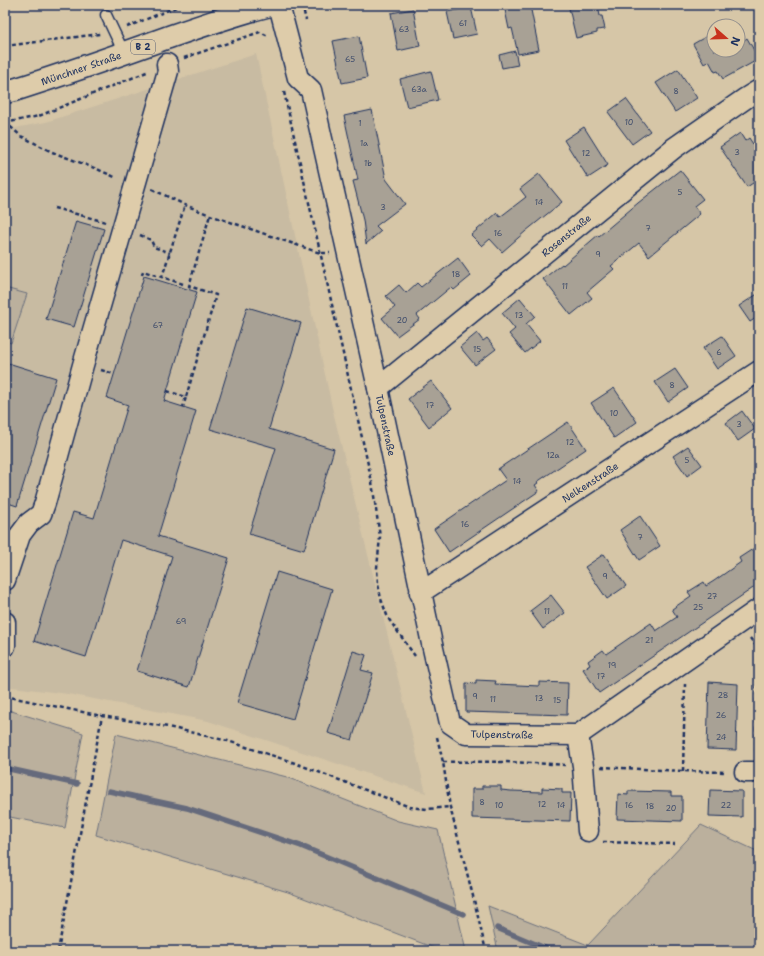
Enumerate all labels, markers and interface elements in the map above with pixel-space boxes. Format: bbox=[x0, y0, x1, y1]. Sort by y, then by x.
house number: 61 bbox=[459, 18, 467, 29]
north arrow bbox=[706, 18, 746, 58]
house number: 63 bbox=[399, 24, 409, 35]
text: N bbox=[726, 35, 743, 48]
road number: B 2 bbox=[131, 40, 155, 54]
street label: Münchner Straße bbox=[39, 49, 123, 88]
house number: 65 bbox=[345, 54, 355, 65]
house number: 63a bbox=[411, 84, 427, 95]
house number: 8 bbox=[673, 86, 679, 97]
house number: 10 bbox=[625, 117, 633, 128]
house number: 1 bbox=[358, 118, 362, 129]
house number: 1a bbox=[360, 138, 368, 149]
house number: 3 bbox=[734, 147, 740, 158]
house number: 12 bbox=[582, 148, 591, 159]
house number: 1b bbox=[364, 158, 372, 169]
house number: 5 bbox=[678, 187, 683, 198]
house number: 14 bbox=[535, 197, 544, 208]
house number: 3 bbox=[380, 202, 386, 213]
street label: Rosenstraße bbox=[539, 211, 594, 259]
house number: 7 bbox=[645, 223, 651, 234]
house number: 16 bbox=[494, 228, 503, 239]
house number: 9 bbox=[595, 249, 601, 260]
house number: 18 bbox=[452, 269, 460, 280]
house number: 11 bbox=[562, 281, 568, 292]
house number: 13 bbox=[515, 310, 523, 321]
house number: 20 bbox=[397, 315, 407, 326]
house number: 67 bbox=[153, 320, 164, 331]
house number: 15 bbox=[473, 344, 481, 355]
house number: 6 bbox=[716, 347, 722, 358]
house number: 8 bbox=[669, 380, 675, 391]
street label: Tulpenstraße bbox=[373, 393, 398, 457]
house number: 17 bbox=[426, 400, 435, 411]
house number: 10 bbox=[610, 408, 618, 419]
house number: 3 bbox=[736, 419, 742, 430]
house number: 12 bbox=[566, 437, 575, 448]
house number: 12a bbox=[546, 450, 560, 461]
house number: 5 bbox=[685, 455, 690, 466]
street label: Nelkenstraße bbox=[560, 459, 621, 505]
house number: 14 bbox=[513, 476, 522, 487]
house number: 16 bbox=[461, 519, 470, 530]
house number: 7 bbox=[637, 532, 643, 543]
house number: 9 bbox=[602, 571, 608, 582]
house number: 27 bbox=[707, 591, 718, 602]
house number: 25 bbox=[693, 602, 703, 613]
house number: 11 bbox=[544, 606, 550, 617]
house number: 69 bbox=[176, 616, 186, 627]
house number: 21 bbox=[645, 635, 653, 646]
house number: 19 bbox=[608, 660, 616, 671]
house number: 17 bbox=[597, 671, 606, 682]
house number: 28 bbox=[718, 690, 728, 701]
house number: 9 bbox=[472, 691, 478, 702]
house number: 13 bbox=[535, 693, 543, 704]
house number: 11 bbox=[490, 694, 496, 705]
house number: 15 bbox=[553, 695, 561, 706]
house number: 26 bbox=[716, 710, 727, 721]
street label: Tulpenstraße bbox=[471, 727, 534, 742]
house number: 24 bbox=[716, 732, 727, 743]
house number: 8 bbox=[479, 797, 485, 808]
house number: 12 bbox=[538, 799, 547, 810]
house number: 10 bbox=[495, 800, 503, 811]
house number: 14 bbox=[557, 800, 566, 811]
house number: 16 bbox=[625, 800, 634, 811]
house number: 22 bbox=[721, 800, 732, 811]
house number: 18 bbox=[646, 801, 654, 812]
house number: 20 bbox=[666, 803, 676, 814]

